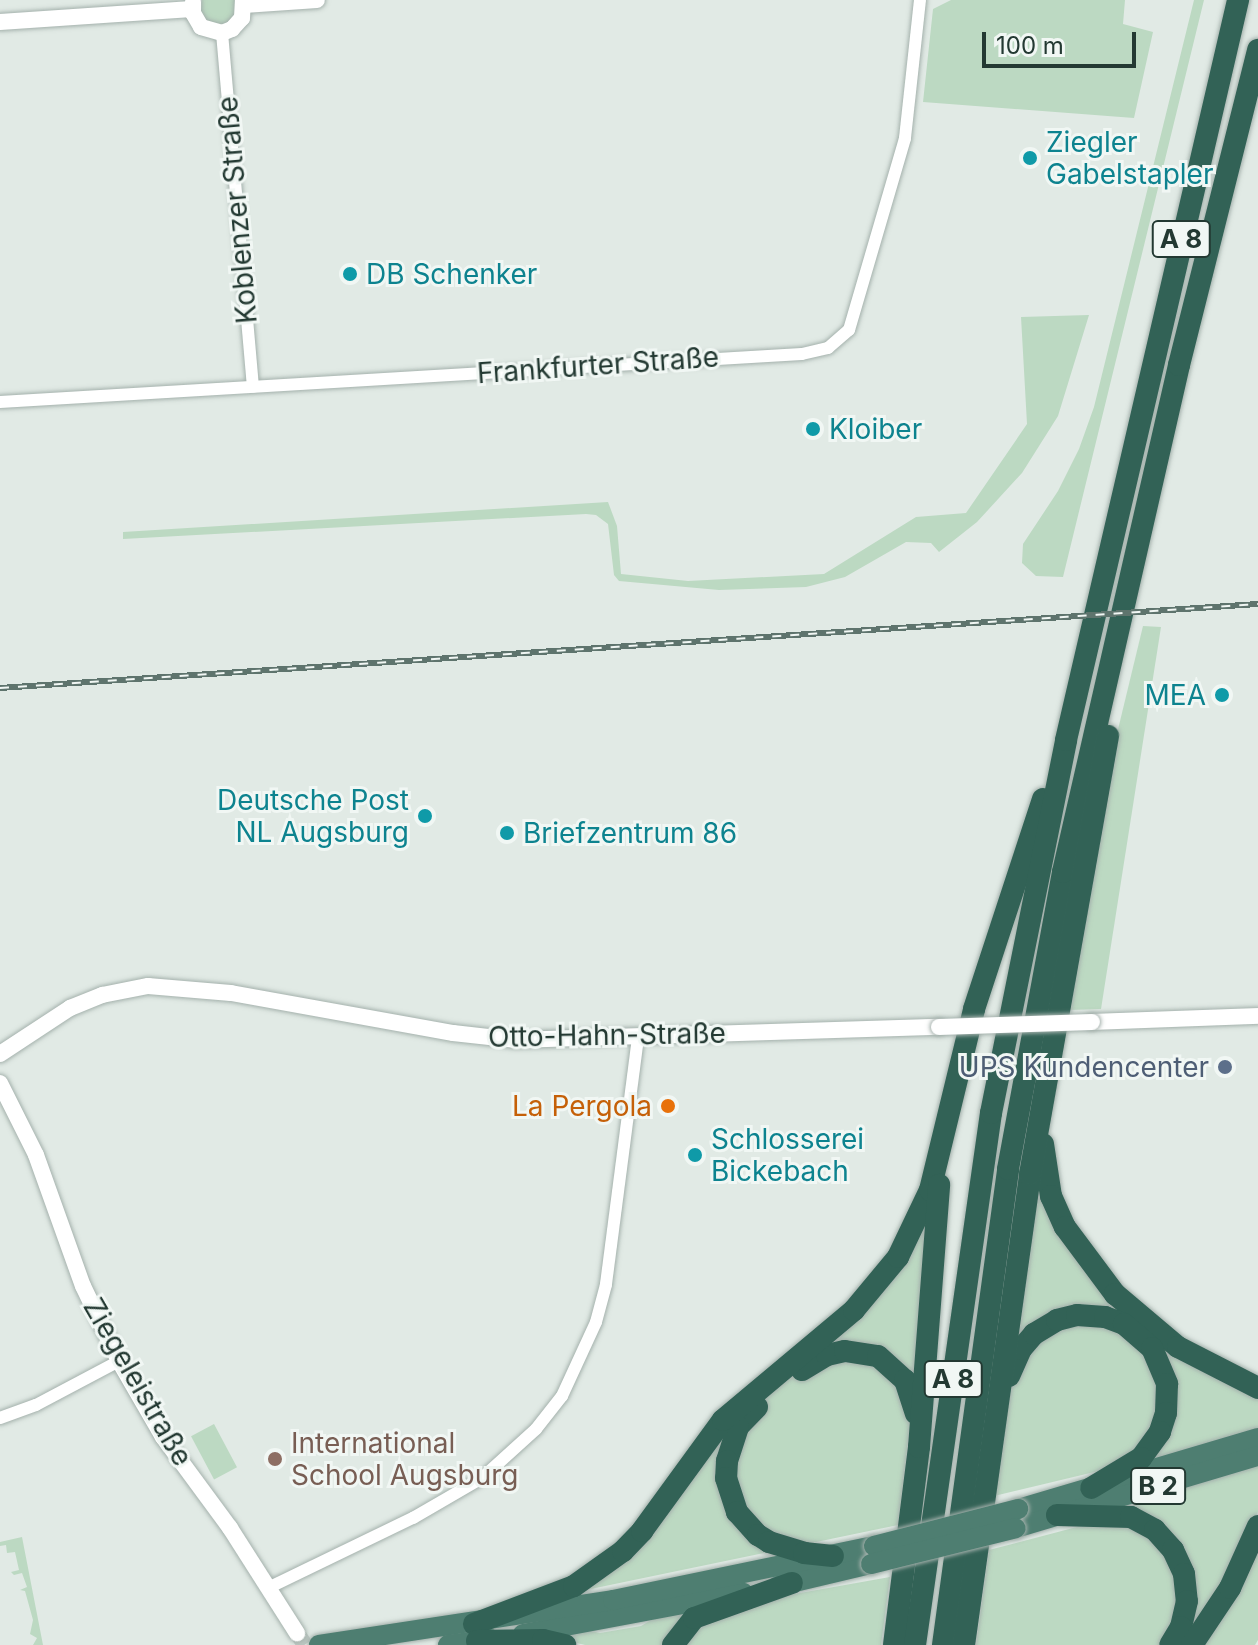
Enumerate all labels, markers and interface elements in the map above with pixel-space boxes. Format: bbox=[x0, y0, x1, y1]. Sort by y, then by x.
scale bar bbox=[986, 16, 1140, 66]
text: 100 m bbox=[996, 31, 1064, 60]
street label: Koblenzer Straße bbox=[210, 95, 264, 325]
place label: Ziegler Gabelstapler bbox=[1046, 125, 1213, 191]
marker: Ziegler Gabelstapler bbox=[1021, 149, 1039, 167]
road number: A 8 bbox=[1151, 217, 1211, 261]
place label: DB Schenker bbox=[366, 257, 537, 291]
marker: DB Schenker bbox=[341, 265, 359, 283]
street label: Frankfurter Straße bbox=[476, 340, 720, 390]
place label: Kloiber bbox=[829, 412, 922, 446]
marker: Kloiber bbox=[804, 420, 822, 438]
place label: MEA bbox=[1145, 678, 1206, 712]
marker: MEA bbox=[1213, 686, 1231, 704]
place label: Deutsche Post NL Augsburg bbox=[217, 783, 409, 849]
marker: Deutsche Post NL Augsburg bbox=[416, 807, 434, 825]
place label: Briefzentrum 86 bbox=[523, 816, 737, 850]
marker: Briefzentrum 86 bbox=[498, 824, 516, 842]
street label: Otto-Hahn-Straße bbox=[488, 1016, 726, 1054]
place label: UPS Kundencenter bbox=[959, 1050, 1209, 1084]
marker: UPS Kundencenter bbox=[1216, 1058, 1234, 1076]
place label: La Pergola bbox=[512, 1089, 652, 1123]
marker: La Pergola bbox=[659, 1097, 677, 1115]
place label: Schlosserei Bickebach bbox=[711, 1122, 864, 1188]
marker: Schlosserei Bickebach bbox=[686, 1146, 704, 1164]
street label: Ziegeleistraße bbox=[76, 1292, 200, 1472]
road number: A 8 bbox=[923, 1357, 983, 1401]
place label: International School Augsburg bbox=[291, 1426, 519, 1492]
marker: International School Augsburg bbox=[266, 1450, 284, 1468]
road number: B 2 bbox=[1130, 1464, 1186, 1508]

